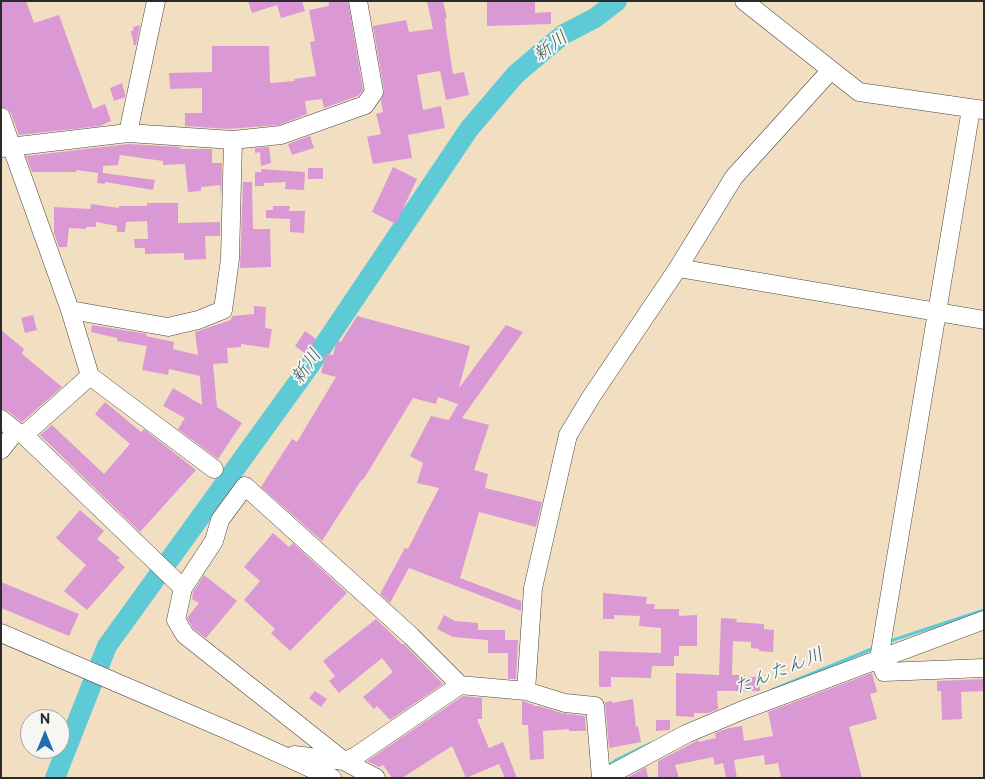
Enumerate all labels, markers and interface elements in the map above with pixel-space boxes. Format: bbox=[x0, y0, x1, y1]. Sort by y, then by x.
water label: 新川 bbox=[529, 27, 573, 67]
water label: 新川 bbox=[287, 345, 327, 389]
water label: たんたん川 bbox=[731, 644, 827, 700]
north arrow bbox=[20, 709, 70, 759]
text: N bbox=[40, 711, 50, 728]

